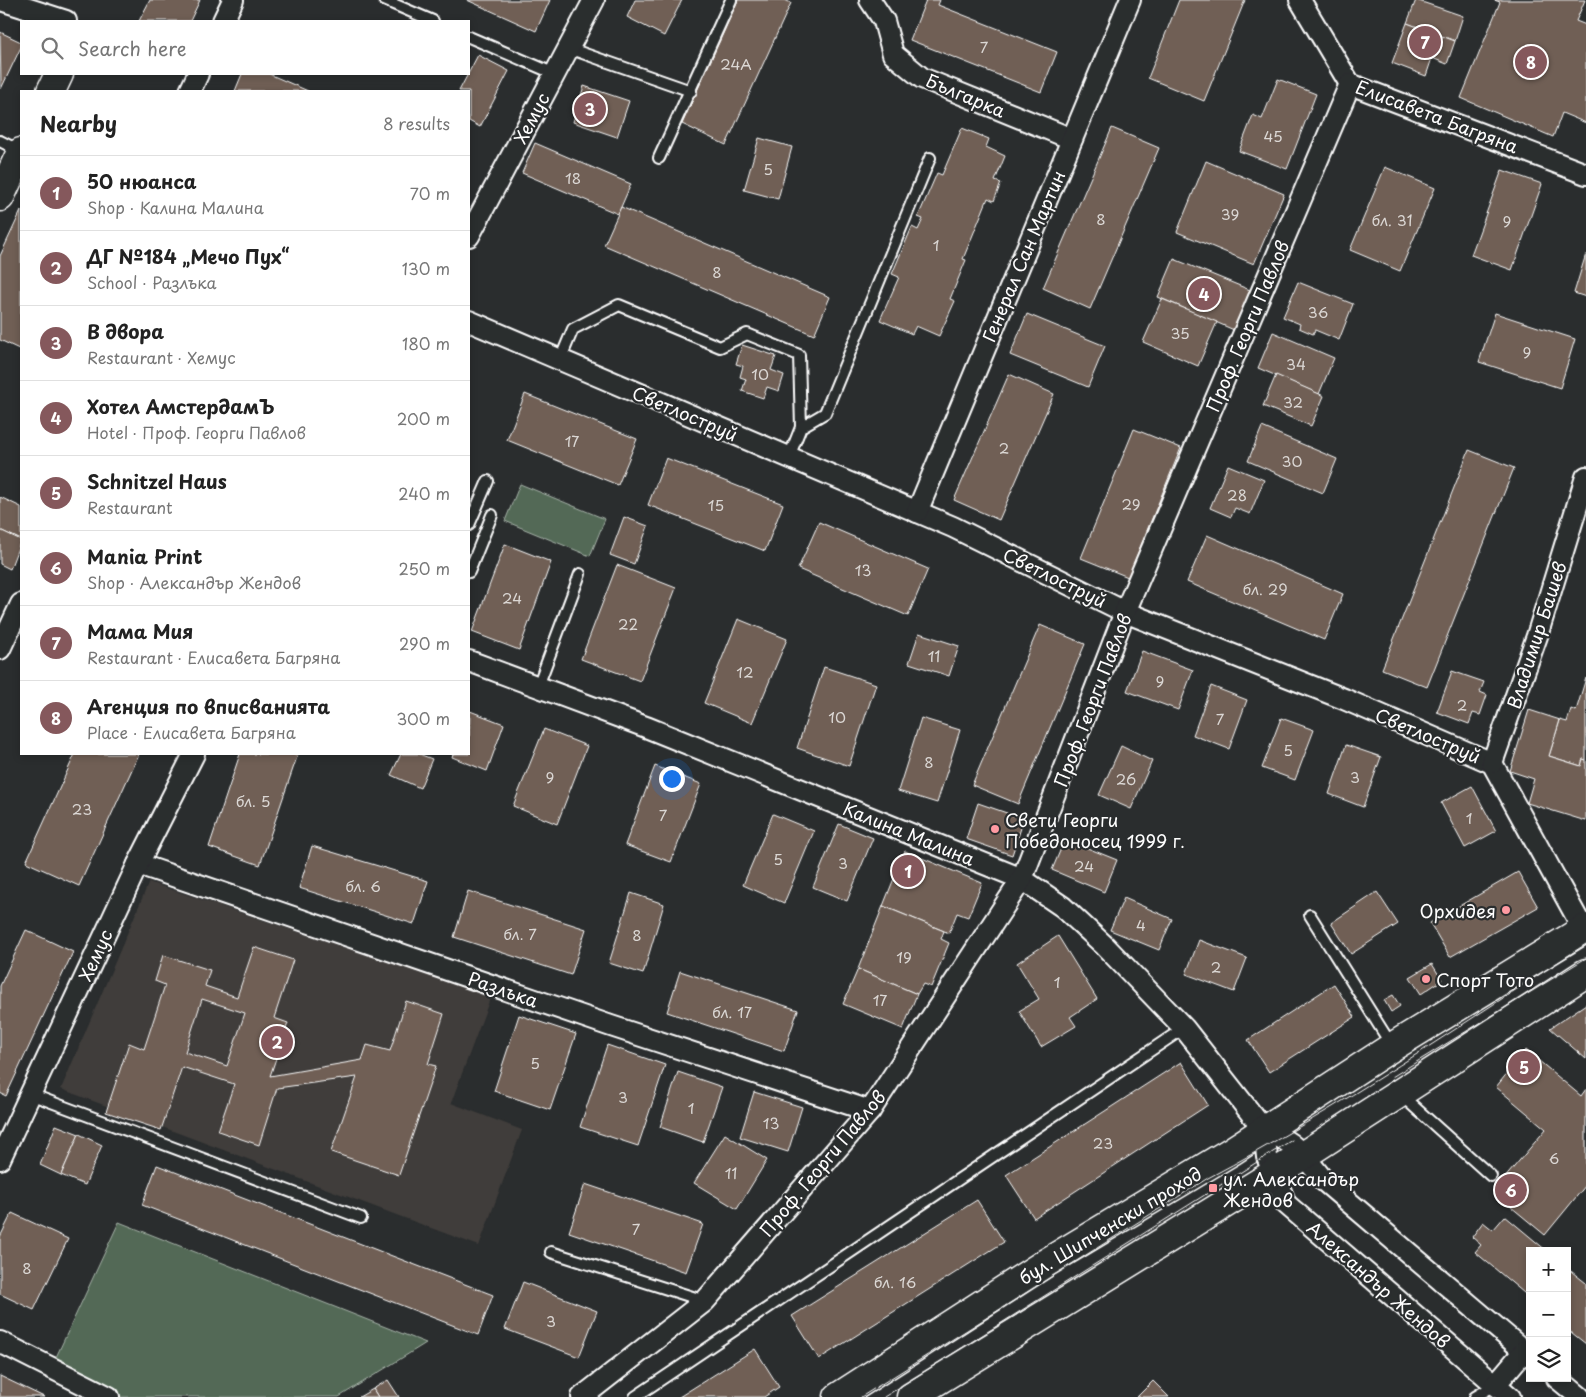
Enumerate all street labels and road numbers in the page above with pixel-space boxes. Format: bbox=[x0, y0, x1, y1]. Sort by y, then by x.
street label: Българка bbox=[922, 66, 1010, 124]
street label: Елисавета Багряна bbox=[1352, 73, 1523, 160]
street label: Хемус bbox=[506, 88, 556, 148]
street label: Генерал Сан Мартин bbox=[975, 166, 1071, 346]
street label: Проф. Георги Павлов bbox=[1199, 236, 1295, 416]
street label: Светлоструй bbox=[628, 379, 742, 447]
street label: Светлоструй bbox=[999, 540, 1111, 614]
street label: Владимир Башев bbox=[1499, 558, 1573, 712]
street label: Проф. Георги Павлов bbox=[1046, 609, 1138, 791]
street label: Светлоструй bbox=[1371, 701, 1485, 769]
street label: Калина Малина bbox=[839, 794, 980, 872]
street label: Хемус bbox=[71, 925, 119, 985]
street label: Разлъка bbox=[464, 964, 542, 1014]
street label: Проф. Георги Павлов bbox=[753, 1084, 891, 1242]
street label: бул. Шипченски проход bbox=[1013, 1159, 1207, 1291]
street label: Александър Жендов bbox=[1302, 1214, 1456, 1354]

